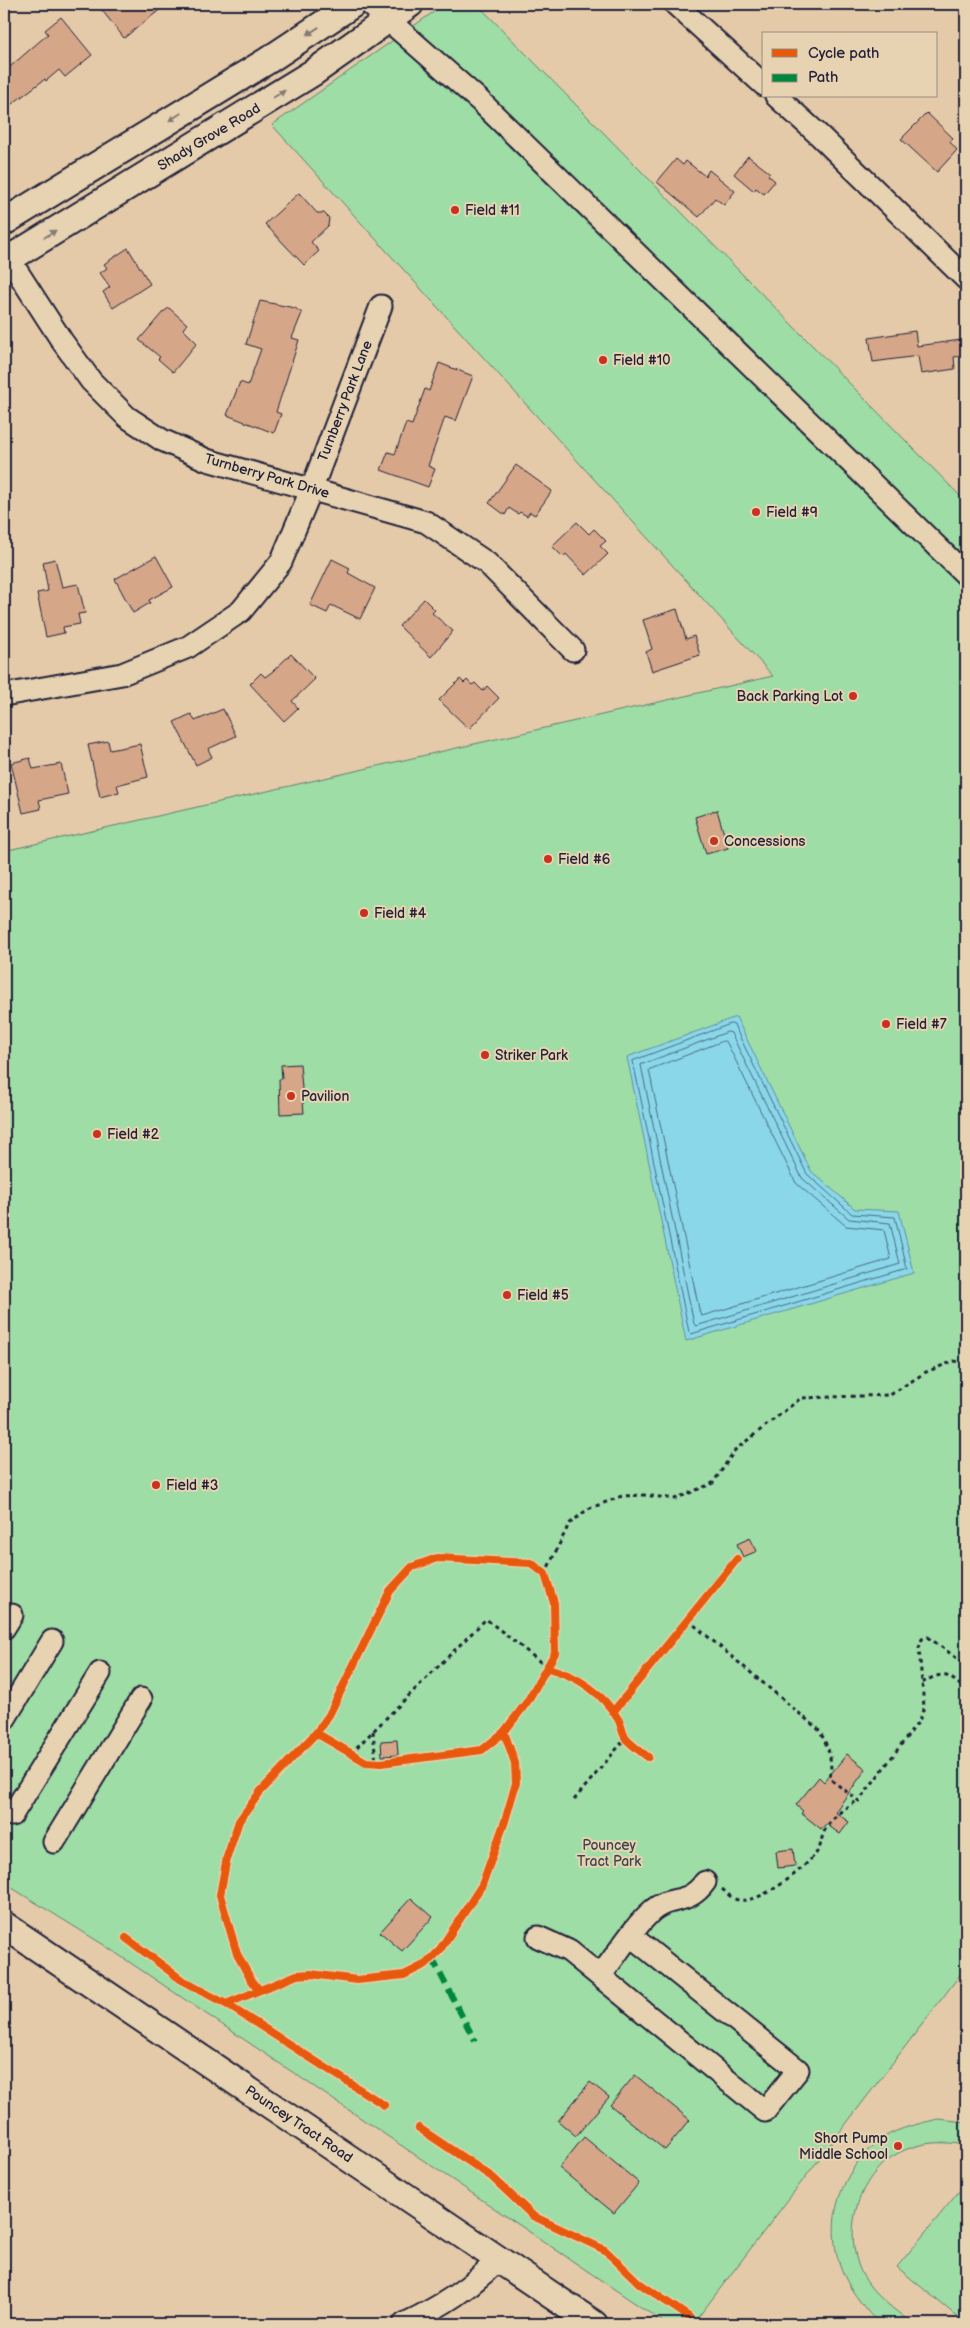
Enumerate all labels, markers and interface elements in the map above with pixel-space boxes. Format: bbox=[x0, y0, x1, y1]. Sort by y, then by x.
one-way arrow bbox=[306, 26, 319, 36]
legend bbox=[762, 32, 938, 98]
text: Cycle path bbox=[808, 44, 879, 63]
text: Path bbox=[808, 68, 838, 87]
one-way arrow bbox=[272, 90, 285, 99]
street label: Shady Grove Road bbox=[154, 100, 264, 174]
one-way arrow bbox=[168, 113, 181, 122]
place label: Field #11 bbox=[465, 202, 520, 219]
marker: Field #11 bbox=[449, 204, 461, 216]
one-way arrow bbox=[44, 229, 57, 239]
street label: Turnberry Park Lane bbox=[314, 338, 376, 464]
place label: Field #10 bbox=[613, 352, 670, 369]
marker: Field #10 bbox=[597, 354, 609, 366]
street label: Turnberry Park Drive bbox=[203, 450, 331, 502]
place label: Field #9 bbox=[766, 504, 818, 521]
marker: Field #9 bbox=[750, 506, 762, 518]
place label: Back Parking Lot bbox=[737, 688, 844, 705]
marker: Back Parking Lot bbox=[847, 690, 859, 702]
place label: Concessions bbox=[724, 833, 806, 850]
marker: Concessions bbox=[708, 835, 720, 847]
place label: Field #6 bbox=[558, 851, 611, 868]
marker: Field #6 bbox=[542, 853, 554, 865]
place label: Field #4 bbox=[374, 905, 427, 922]
marker: Field #4 bbox=[358, 907, 370, 919]
place label: Field #7 bbox=[896, 1016, 947, 1033]
marker: Field #7 bbox=[880, 1018, 892, 1030]
place label: Striker Park bbox=[495, 1047, 568, 1064]
marker: Striker Park bbox=[479, 1049, 491, 1061]
place label: Pavilion bbox=[301, 1088, 350, 1105]
marker: Pavilion bbox=[285, 1090, 297, 1102]
place label: Field #2 bbox=[107, 1126, 160, 1143]
marker: Field #2 bbox=[91, 1128, 103, 1140]
place label: Field #5 bbox=[517, 1287, 569, 1304]
marker: Field #5 bbox=[501, 1289, 513, 1301]
place label: Field #3 bbox=[166, 1477, 218, 1494]
marker: Field #3 bbox=[150, 1479, 162, 1491]
park label: Pouncey Tract Park bbox=[577, 1837, 641, 1870]
street label: Pouncey Tract Road bbox=[242, 2082, 356, 2166]
place label: Short Pump Middle School bbox=[799, 2130, 888, 2163]
marker: Short Pump Middle School bbox=[892, 2140, 904, 2152]

